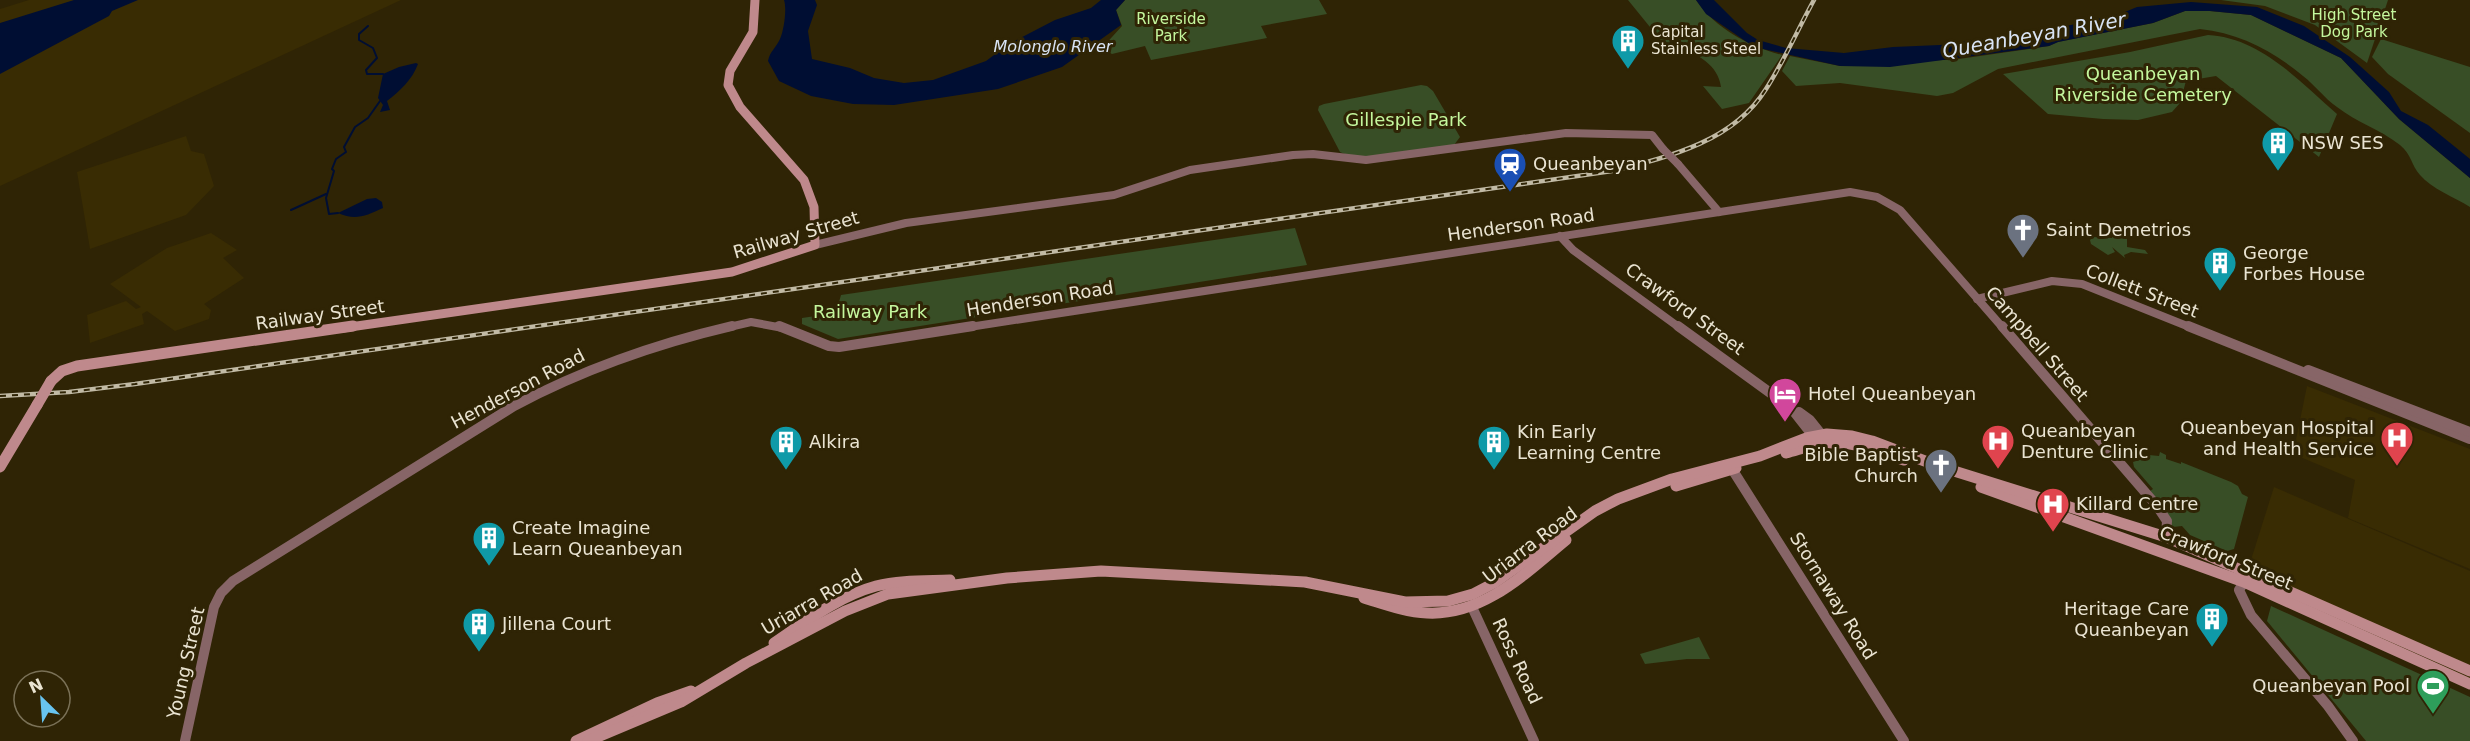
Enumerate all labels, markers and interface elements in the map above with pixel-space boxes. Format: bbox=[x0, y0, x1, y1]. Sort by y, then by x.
park label: High Street Dog Park bbox=[2312, 6, 2397, 41]
water label: Queanbeyan River bbox=[1941, 7, 2129, 63]
park label: Riverside Park bbox=[1136, 10, 1206, 45]
building icon: Capital Stainless Steel bbox=[1610, 23, 1646, 70]
place label: Capital Stainless Steel bbox=[1651, 23, 1761, 58]
water label: Molonglo River bbox=[994, 37, 1114, 56]
park label: Queanbeyan Riverside Cemetery bbox=[2054, 63, 2232, 105]
park label: Gillespie Park bbox=[1345, 109, 1467, 130]
building icon: NSW SES bbox=[2260, 125, 2296, 172]
place label: NSW SES bbox=[2301, 132, 2384, 153]
station icon: Queanbeyan bbox=[1492, 146, 1528, 193]
place label: Queanbeyan bbox=[1533, 153, 1648, 174]
street label: Henderson Road bbox=[1446, 204, 1596, 245]
street label: Railway Street bbox=[731, 207, 861, 263]
church icon: Saint Demetrios bbox=[2005, 212, 2041, 259]
place label: Saint Demetrios bbox=[2046, 219, 2191, 240]
place label: George Forbes House bbox=[2243, 242, 2365, 284]
building icon: George Forbes House bbox=[2202, 245, 2238, 292]
street label: Crawford Street bbox=[1622, 258, 1749, 359]
street label: Collett Street bbox=[2083, 259, 2202, 322]
street label: Henderson Road bbox=[965, 277, 1115, 321]
street label: Campbell Street bbox=[1982, 282, 2093, 405]
street label: Railway Street bbox=[254, 295, 386, 334]
park label: Railway Park bbox=[813, 301, 928, 322]
street label: Henderson Road bbox=[447, 344, 588, 433]
hotel icon: Hotel Queanbeyan bbox=[1767, 376, 1803, 423]
place label: Hotel Queanbeyan bbox=[1808, 383, 1976, 404]
place label: Queanbeyan Hospital and Health Service bbox=[2180, 417, 2374, 459]
place label: Queanbeyan Denture Clinic bbox=[2021, 420, 2149, 462]
hospital icon: Queanbeyan Hospital and Health Service bbox=[2379, 420, 2415, 467]
place label: Kin Early Learning Centre bbox=[1517, 421, 1661, 463]
hospital icon: Queanbeyan Denture Clinic bbox=[1980, 423, 2016, 470]
building icon: Alkira bbox=[768, 424, 804, 471]
building icon: Kin Early Learning Centre bbox=[1476, 424, 1512, 471]
place label: Alkira bbox=[809, 431, 860, 452]
place label: Bible Baptist Church bbox=[1804, 444, 1918, 486]
church icon: Bible Baptist Church bbox=[1923, 447, 1959, 494]
hospital icon: Killard Centre bbox=[2035, 486, 2071, 533]
place label: Killard Centre bbox=[2076, 493, 2198, 514]
street label: Uriarra Road bbox=[1478, 502, 1581, 587]
place label: Create Imagine Learn Queanbeyan bbox=[512, 517, 683, 559]
building icon: Create Imagine Learn Queanbeyan bbox=[471, 520, 507, 567]
street label: Crawford Street bbox=[2156, 521, 2296, 594]
street label: Stornaway Road bbox=[1786, 528, 1881, 663]
street label: Uriarra Road bbox=[758, 564, 866, 639]
place label: Heritage Care Queanbeyan bbox=[2064, 598, 2189, 640]
building icon: Heritage Care Queanbeyan bbox=[2194, 601, 2230, 648]
street label: Young Street bbox=[162, 605, 209, 722]
building icon: Jillena Court bbox=[461, 606, 497, 653]
place label: Jillena Court bbox=[501, 613, 611, 634]
street label: Ross Road bbox=[1488, 614, 1546, 707]
sports icon: Queanbeyan Pool bbox=[2415, 668, 2451, 715]
north arrow bbox=[12, 669, 72, 729]
text: N bbox=[26, 674, 46, 697]
place label: Queanbeyan Pool bbox=[2252, 675, 2410, 696]

